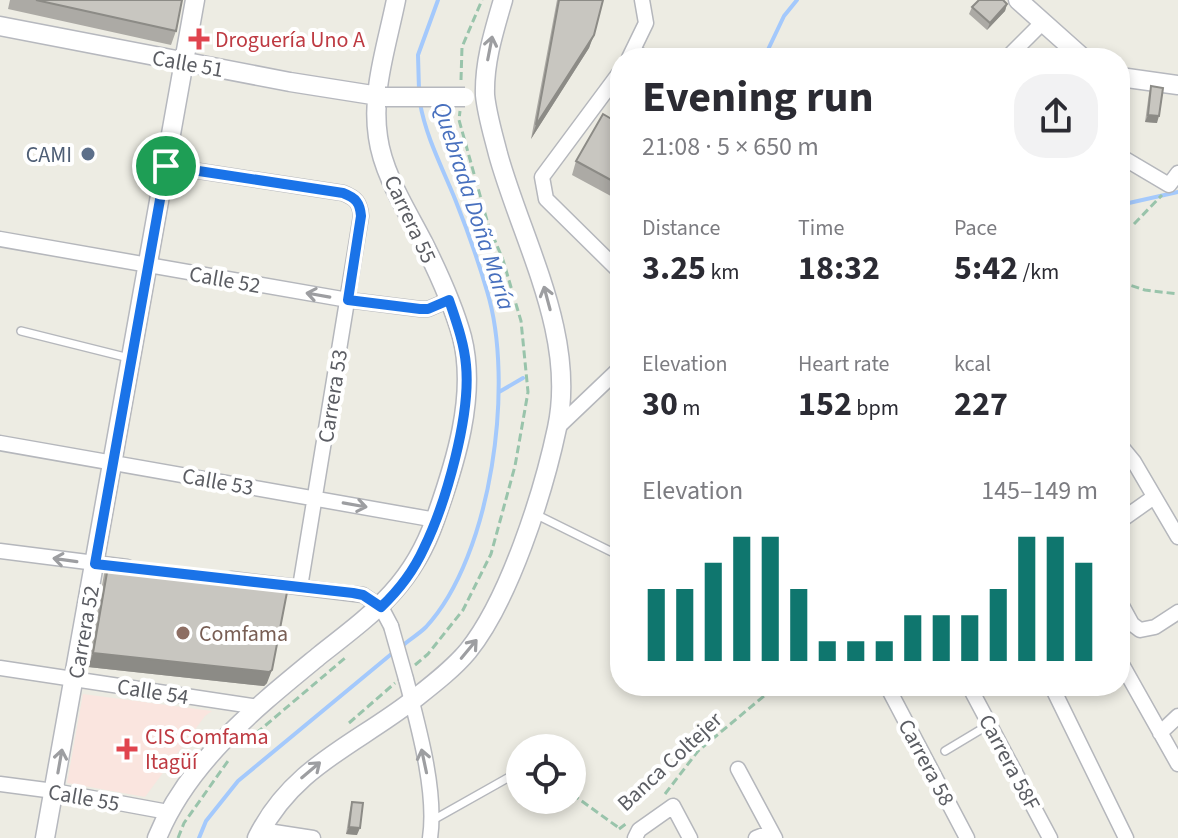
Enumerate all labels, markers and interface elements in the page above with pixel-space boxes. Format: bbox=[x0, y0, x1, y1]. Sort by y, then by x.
place label: Droguería Uno A bbox=[215, 24, 365, 56]
marker: Droguería Uno A bbox=[190, 30, 208, 48]
one-way arrow bbox=[484, 36, 499, 62]
street label: Calle 51 bbox=[150, 42, 226, 86]
text: Evening run bbox=[642, 66, 874, 129]
button: share bbox=[1014, 74, 1098, 158]
water label: Quebrada Doña María bbox=[423, 98, 524, 315]
text: 21:08 · 5 × 650 m bbox=[642, 128, 819, 165]
pin bbox=[132, 132, 200, 200]
place label: CAMI bbox=[26, 139, 72, 171]
icon: arrive bbox=[144, 144, 188, 188]
marker: CAMI bbox=[79, 145, 97, 163]
street label: Carrera 55 bbox=[376, 170, 444, 269]
text: Distance bbox=[642, 212, 720, 244]
text: Time bbox=[798, 212, 844, 244]
text: Pace bbox=[954, 212, 997, 244]
text: 3.25 bbox=[642, 244, 706, 293]
text: 18:32 bbox=[798, 244, 880, 293]
text: 5:42 bbox=[954, 244, 1018, 293]
text: km bbox=[706, 256, 740, 288]
text: /km bbox=[1018, 256, 1059, 288]
street label: Calle 52 bbox=[187, 258, 263, 302]
one-way arrow bbox=[306, 286, 332, 301]
one-way arrow bbox=[538, 286, 553, 312]
street label: Carrera 53 bbox=[310, 347, 356, 445]
text: Elevation bbox=[642, 348, 728, 380]
text: Heart rate bbox=[798, 348, 889, 380]
text: kcal bbox=[954, 348, 991, 380]
text: 30 bbox=[642, 380, 678, 429]
text: 152 bbox=[798, 380, 852, 429]
text: 227 bbox=[954, 380, 1008, 429]
text: m bbox=[678, 392, 701, 424]
text: bpm bbox=[852, 392, 899, 424]
street label: Calle 53 bbox=[180, 460, 256, 504]
text: Elevation bbox=[642, 472, 743, 509]
text: 145–149 m bbox=[981, 472, 1098, 509]
one-way arrow bbox=[342, 498, 368, 513]
one-way arrow bbox=[52, 552, 79, 567]
street label: Carrera 52 bbox=[60, 583, 108, 681]
place label: Comfama bbox=[199, 618, 288, 650]
marker: Comfama bbox=[174, 624, 192, 642]
one-way arrow bbox=[460, 639, 478, 659]
street label: Calle 54 bbox=[115, 671, 191, 713]
street label: Banca Coltejer bbox=[610, 704, 730, 819]
street label: Carrera 58F bbox=[970, 709, 1048, 816]
street label: Carrera 58 bbox=[890, 713, 962, 812]
place label: CIS Comfama Itagüí bbox=[145, 721, 269, 778]
map controls bbox=[506, 734, 586, 814]
button: locate bbox=[506, 734, 586, 814]
marker: CIS Comfama Itagüí bbox=[116, 738, 138, 760]
one-way arrow bbox=[53, 749, 68, 775]
one-way arrow bbox=[415, 749, 430, 774]
one-way arrow bbox=[300, 761, 320, 779]
street label: Calle 55 bbox=[46, 776, 122, 820]

